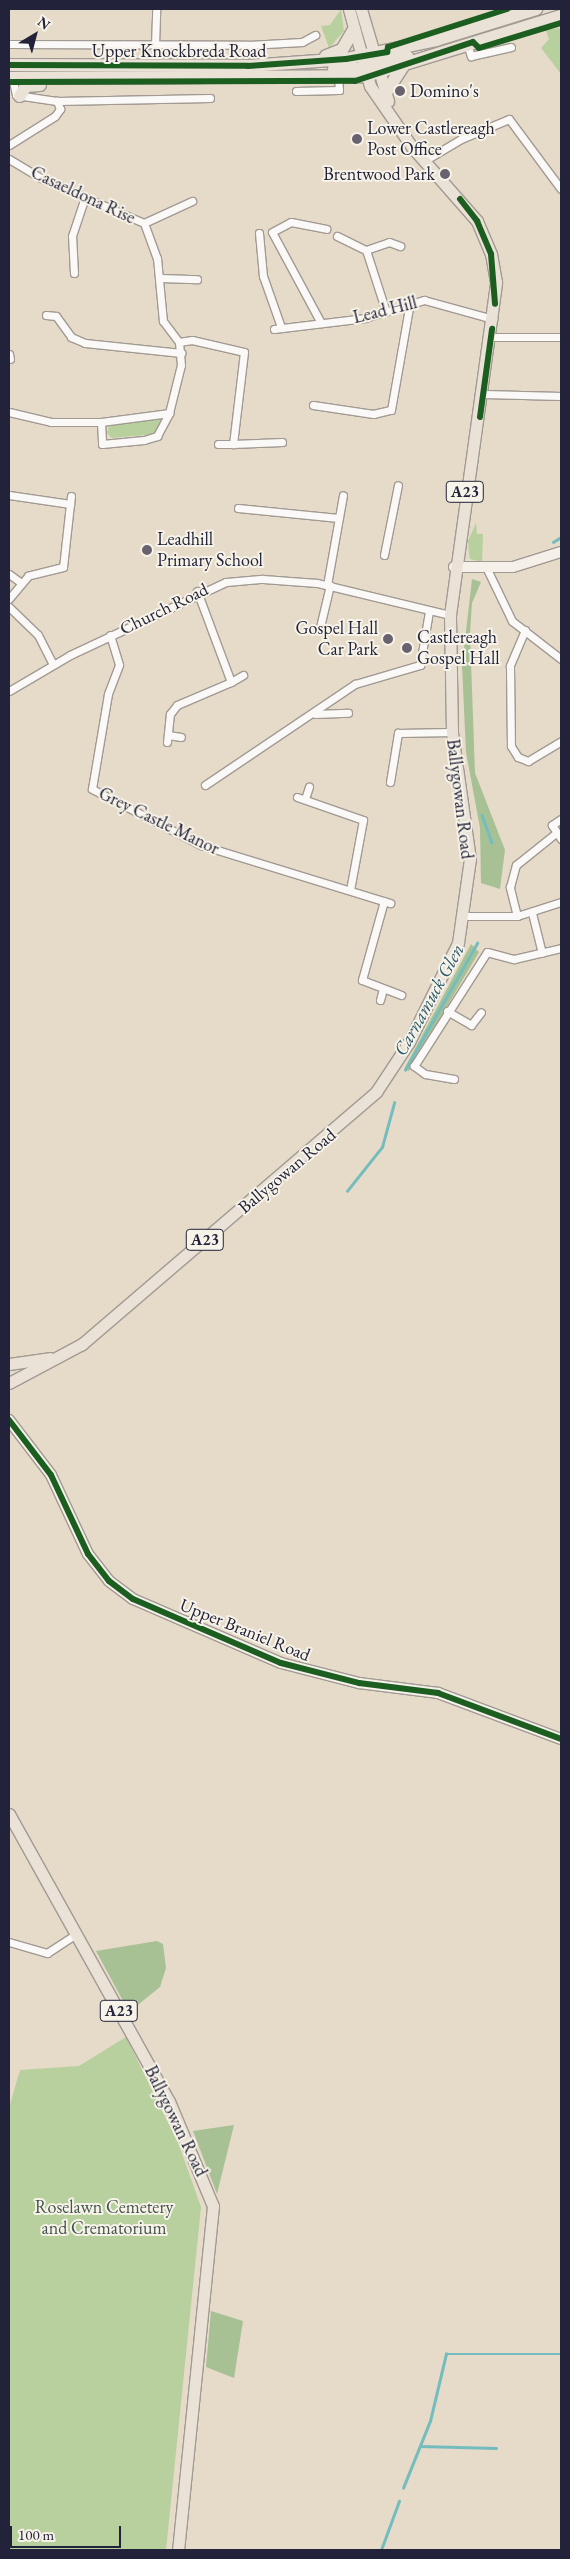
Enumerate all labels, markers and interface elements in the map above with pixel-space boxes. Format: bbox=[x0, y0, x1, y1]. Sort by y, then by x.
north arrow bbox=[10, 10, 60, 60]
text: N bbox=[34, 12, 54, 34]
street label: Upper Knockbreda Road bbox=[92, 40, 266, 62]
place label: Domino's bbox=[410, 80, 479, 102]
marker: Domino's bbox=[394, 85, 406, 97]
place label: Lower Castlereagh Post Office bbox=[367, 118, 495, 160]
marker: Lower Castlereagh Post Office bbox=[351, 133, 363, 145]
street label: Casaeldona Rise bbox=[27, 161, 139, 229]
place label: Brentwood Park bbox=[323, 163, 435, 185]
marker: Brentwood Park bbox=[439, 168, 451, 180]
street label: Lead Hill bbox=[351, 292, 419, 328]
road number: A23 bbox=[445, 478, 485, 506]
place label: Leadhill Primary School bbox=[157, 529, 263, 572]
marker: Leadhill Primary School bbox=[141, 544, 153, 556]
street label: Church Road bbox=[116, 578, 212, 640]
place label: Gospel Hall Car Park bbox=[295, 618, 378, 660]
place label: Castlereagh Gospel Hall bbox=[417, 627, 500, 670]
marker: Gospel Hall Car Park bbox=[382, 633, 394, 645]
marker: Castlereagh Gospel Hall bbox=[401, 642, 413, 654]
street label: Ballygowan Road bbox=[442, 738, 478, 860]
street label: Grey Castle Manor bbox=[95, 782, 223, 860]
water label: Carnamuck Glen bbox=[389, 940, 469, 1060]
street label: Ballygowan Road bbox=[234, 1124, 340, 1218]
road number: A23 bbox=[185, 1226, 225, 1254]
street label: Upper Braniel Road bbox=[177, 1594, 313, 1666]
road number: A23 bbox=[99, 1998, 139, 2024]
street label: Ballygowan Road bbox=[140, 2062, 212, 2180]
park label: Roselawn Cemetery and Crematorium bbox=[35, 2197, 173, 2240]
scale bar bbox=[12, 2516, 124, 2548]
text: 100 m bbox=[18, 2525, 54, 2544]

